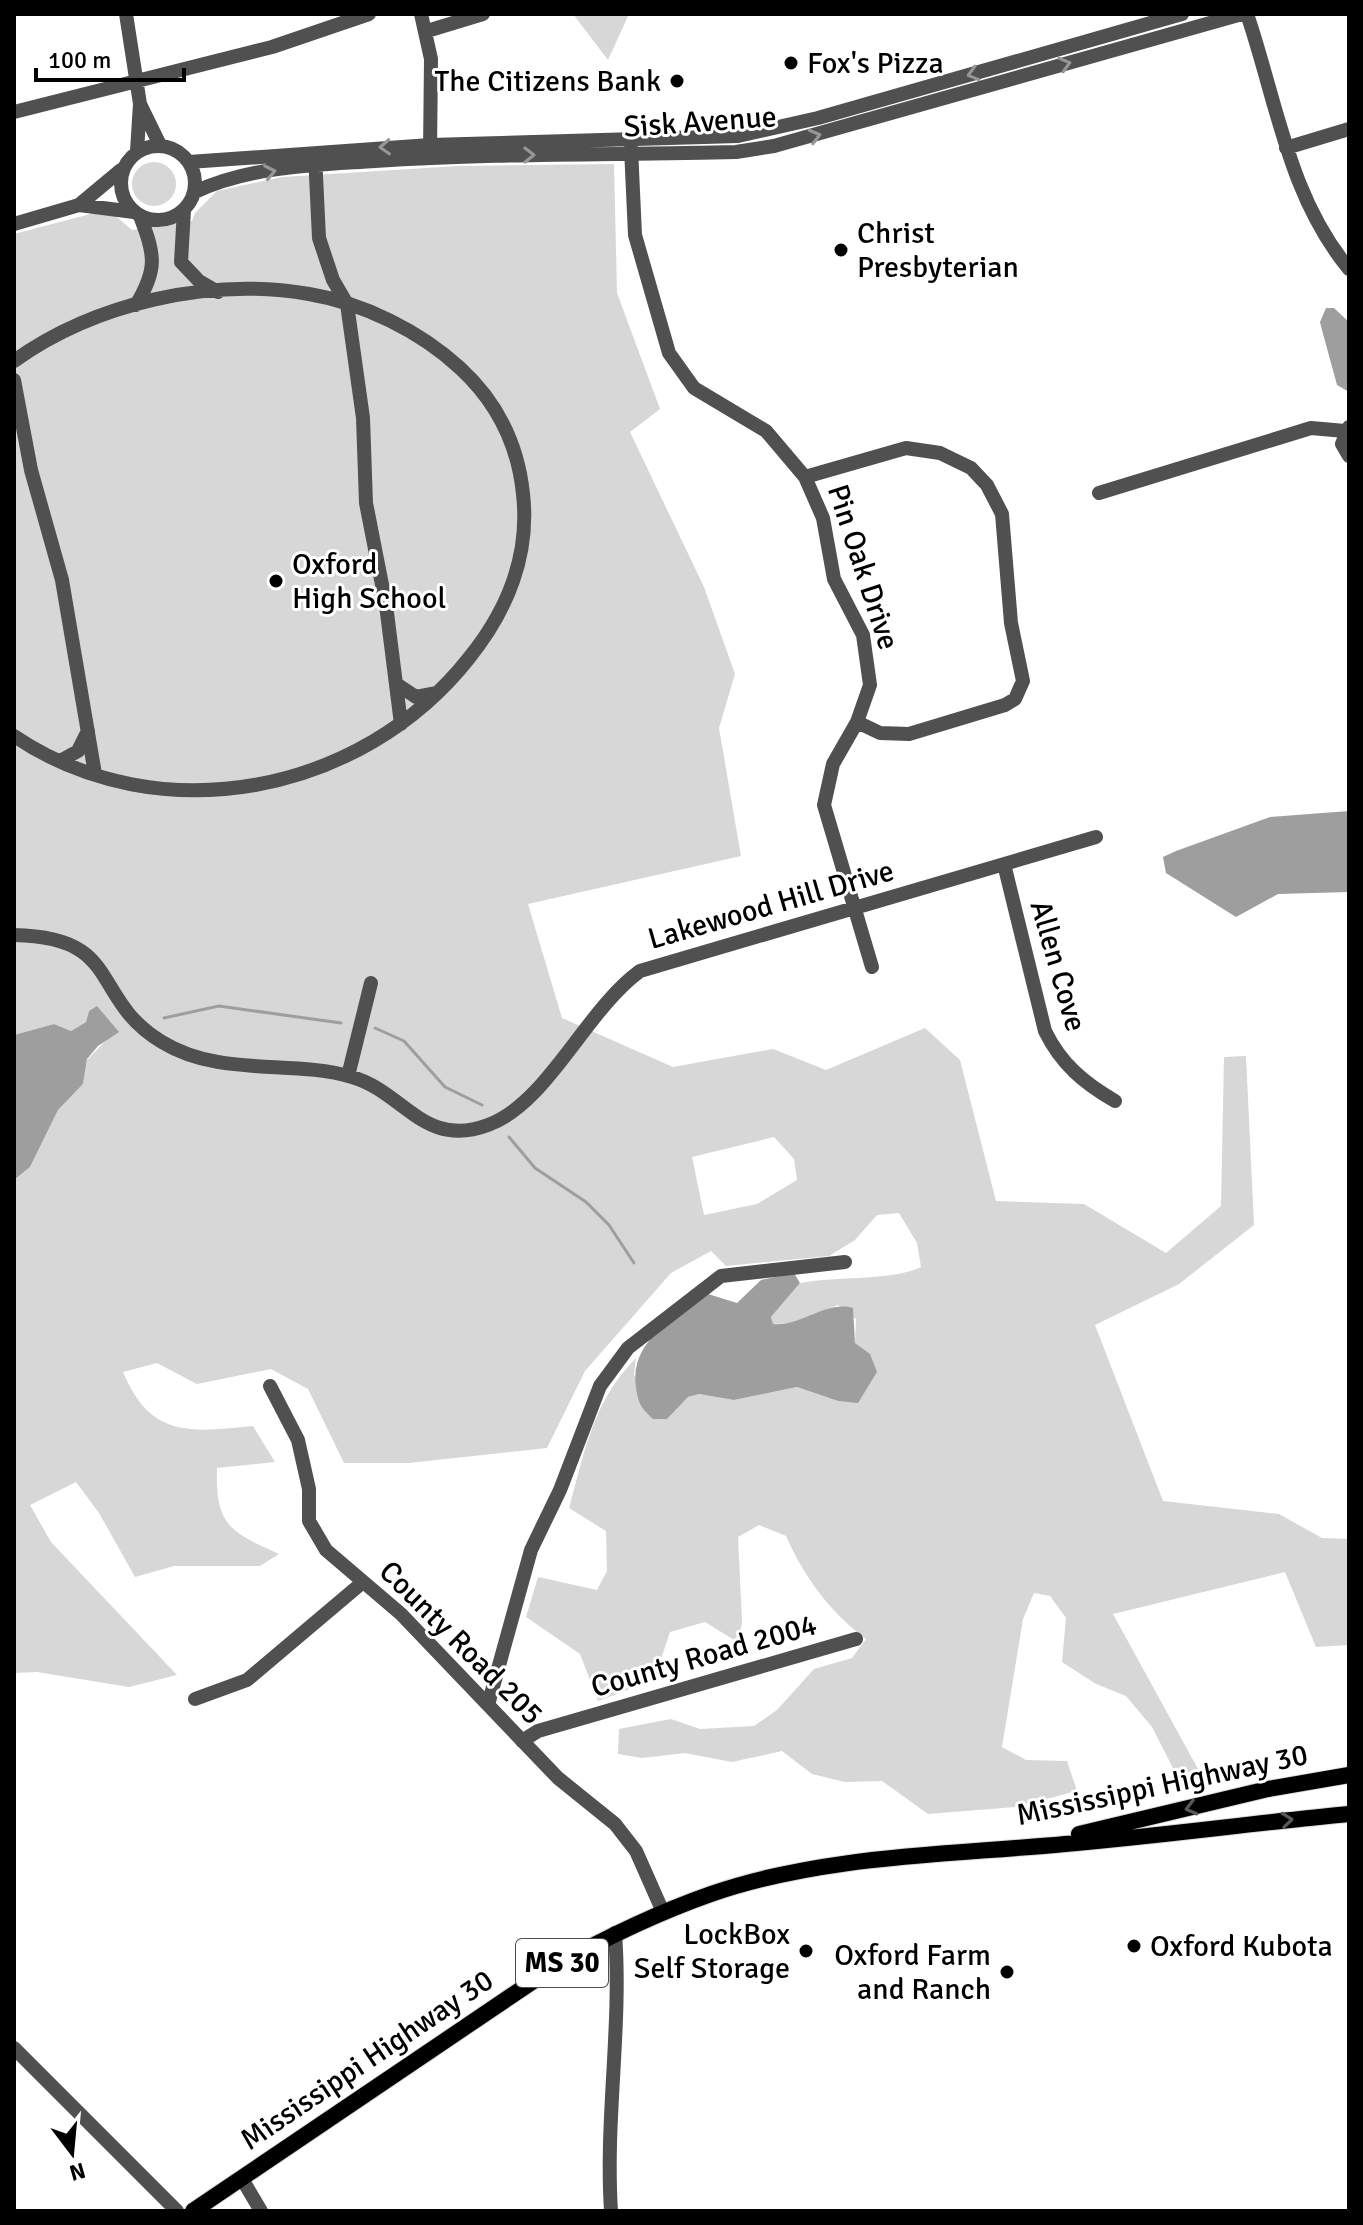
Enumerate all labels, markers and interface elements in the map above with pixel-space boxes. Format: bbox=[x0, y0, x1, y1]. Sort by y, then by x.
scale bar bbox=[36, 32, 184, 82]
text: 100 m bbox=[48, 45, 111, 75]
place label: Fox's Pizza bbox=[807, 45, 944, 82]
marker: Fox's Pizza bbox=[782, 54, 800, 72]
one-way arrow bbox=[1058, 57, 1071, 73]
place label: The Citizens Bank bbox=[435, 63, 661, 100]
one-way arrow bbox=[967, 65, 980, 82]
marker: The Citizens Bank bbox=[668, 72, 686, 90]
street label: Sisk Avenue bbox=[622, 98, 778, 146]
one-way arrow bbox=[808, 129, 822, 146]
one-way arrow bbox=[378, 138, 391, 155]
one-way arrow bbox=[523, 147, 536, 164]
one-way arrow bbox=[263, 164, 276, 181]
place label: Christ Presbyterian bbox=[857, 215, 1019, 286]
marker: Christ Presbyterian bbox=[832, 241, 850, 259]
street label: Pin Oak Drive bbox=[819, 480, 907, 654]
place label: Oxford High School bbox=[292, 546, 446, 617]
marker: Oxford High School bbox=[267, 572, 285, 590]
street label: Lakewood Hill Drive bbox=[644, 852, 898, 958]
street label: Allen Cove bbox=[1022, 896, 1094, 1036]
street label: County Road 205 bbox=[371, 1553, 551, 1733]
street label: County Road 2004 bbox=[587, 1606, 821, 1706]
street label: Mississippi Highway 30 bbox=[1013, 1736, 1311, 1834]
one-way arrow bbox=[1184, 1799, 1198, 1816]
one-way arrow bbox=[1281, 1811, 1294, 1828]
place label: LockBox Self Storage bbox=[634, 1916, 790, 1987]
place label: Oxford Kubota bbox=[1150, 1928, 1333, 1965]
place label: Oxford Farm and Ranch bbox=[834, 1937, 991, 2008]
marker: Oxford Kubota bbox=[1125, 1937, 1143, 1955]
road number: MS 30 bbox=[516, 1939, 608, 1987]
marker: LockBox Self Storage bbox=[797, 1942, 815, 1960]
street label: Mississippi Highway 30 bbox=[234, 1962, 500, 2158]
marker: Oxford Farm and Ranch bbox=[998, 1963, 1016, 1981]
north arrow bbox=[32, 2113, 112, 2193]
text: N bbox=[66, 2157, 88, 2187]

